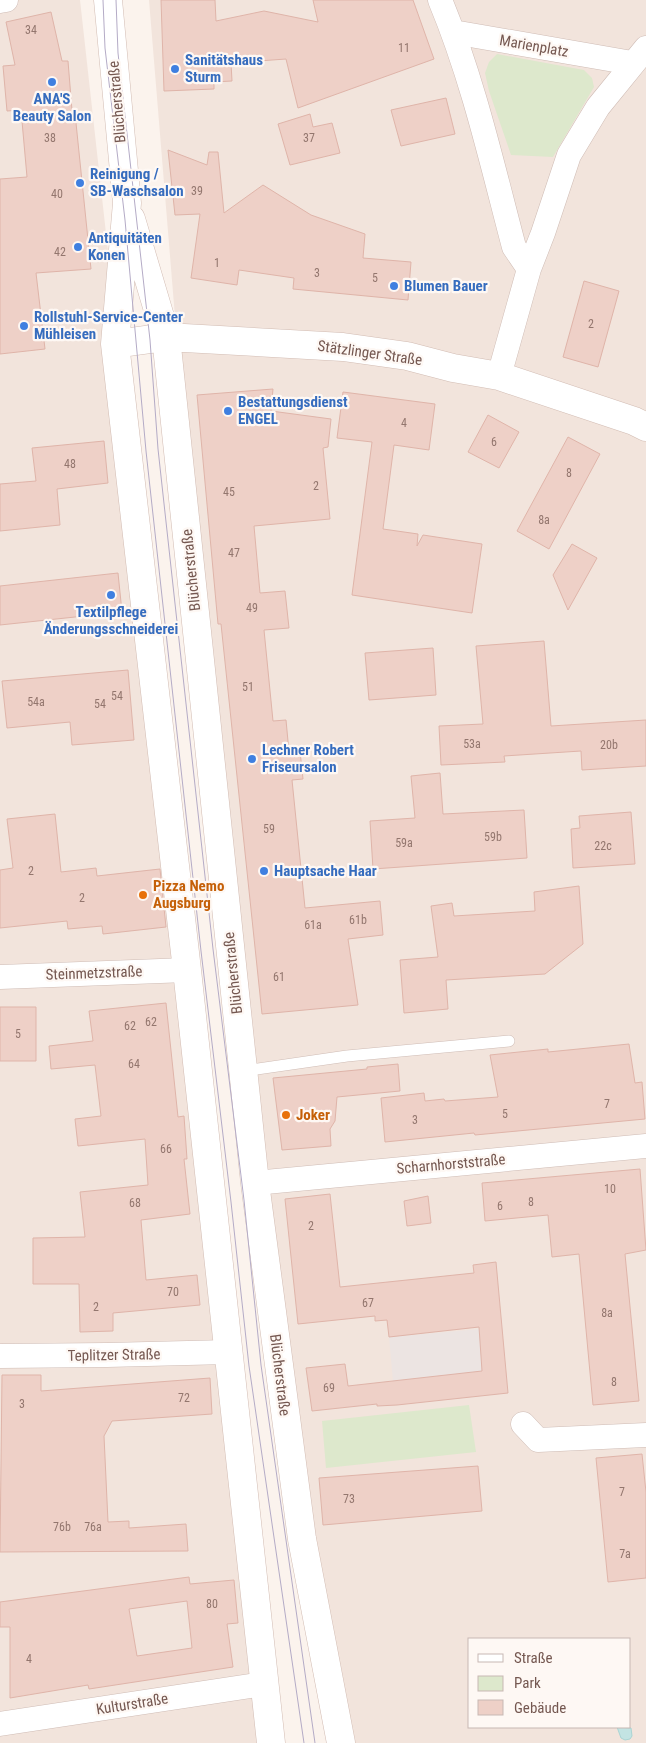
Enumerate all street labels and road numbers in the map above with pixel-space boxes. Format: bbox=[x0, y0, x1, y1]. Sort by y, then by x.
street label: Marienplatz bbox=[498, 31, 570, 61]
street label: Blücherstraße bbox=[104, 60, 130, 144]
street label: Stätzlinger Straße bbox=[316, 337, 424, 369]
street label: Blücherstraße bbox=[178, 528, 204, 612]
street label: Blücherstraße bbox=[220, 931, 246, 1015]
street label: Steinmetzstraße bbox=[45, 962, 143, 984]
street label: Scharnhorststraße bbox=[396, 1150, 506, 1178]
street label: Blücherstraße bbox=[266, 1333, 294, 1417]
street label: Teplitzer Straße bbox=[67, 1345, 161, 1365]
street label: Kulturstraße bbox=[95, 1689, 169, 1719]

